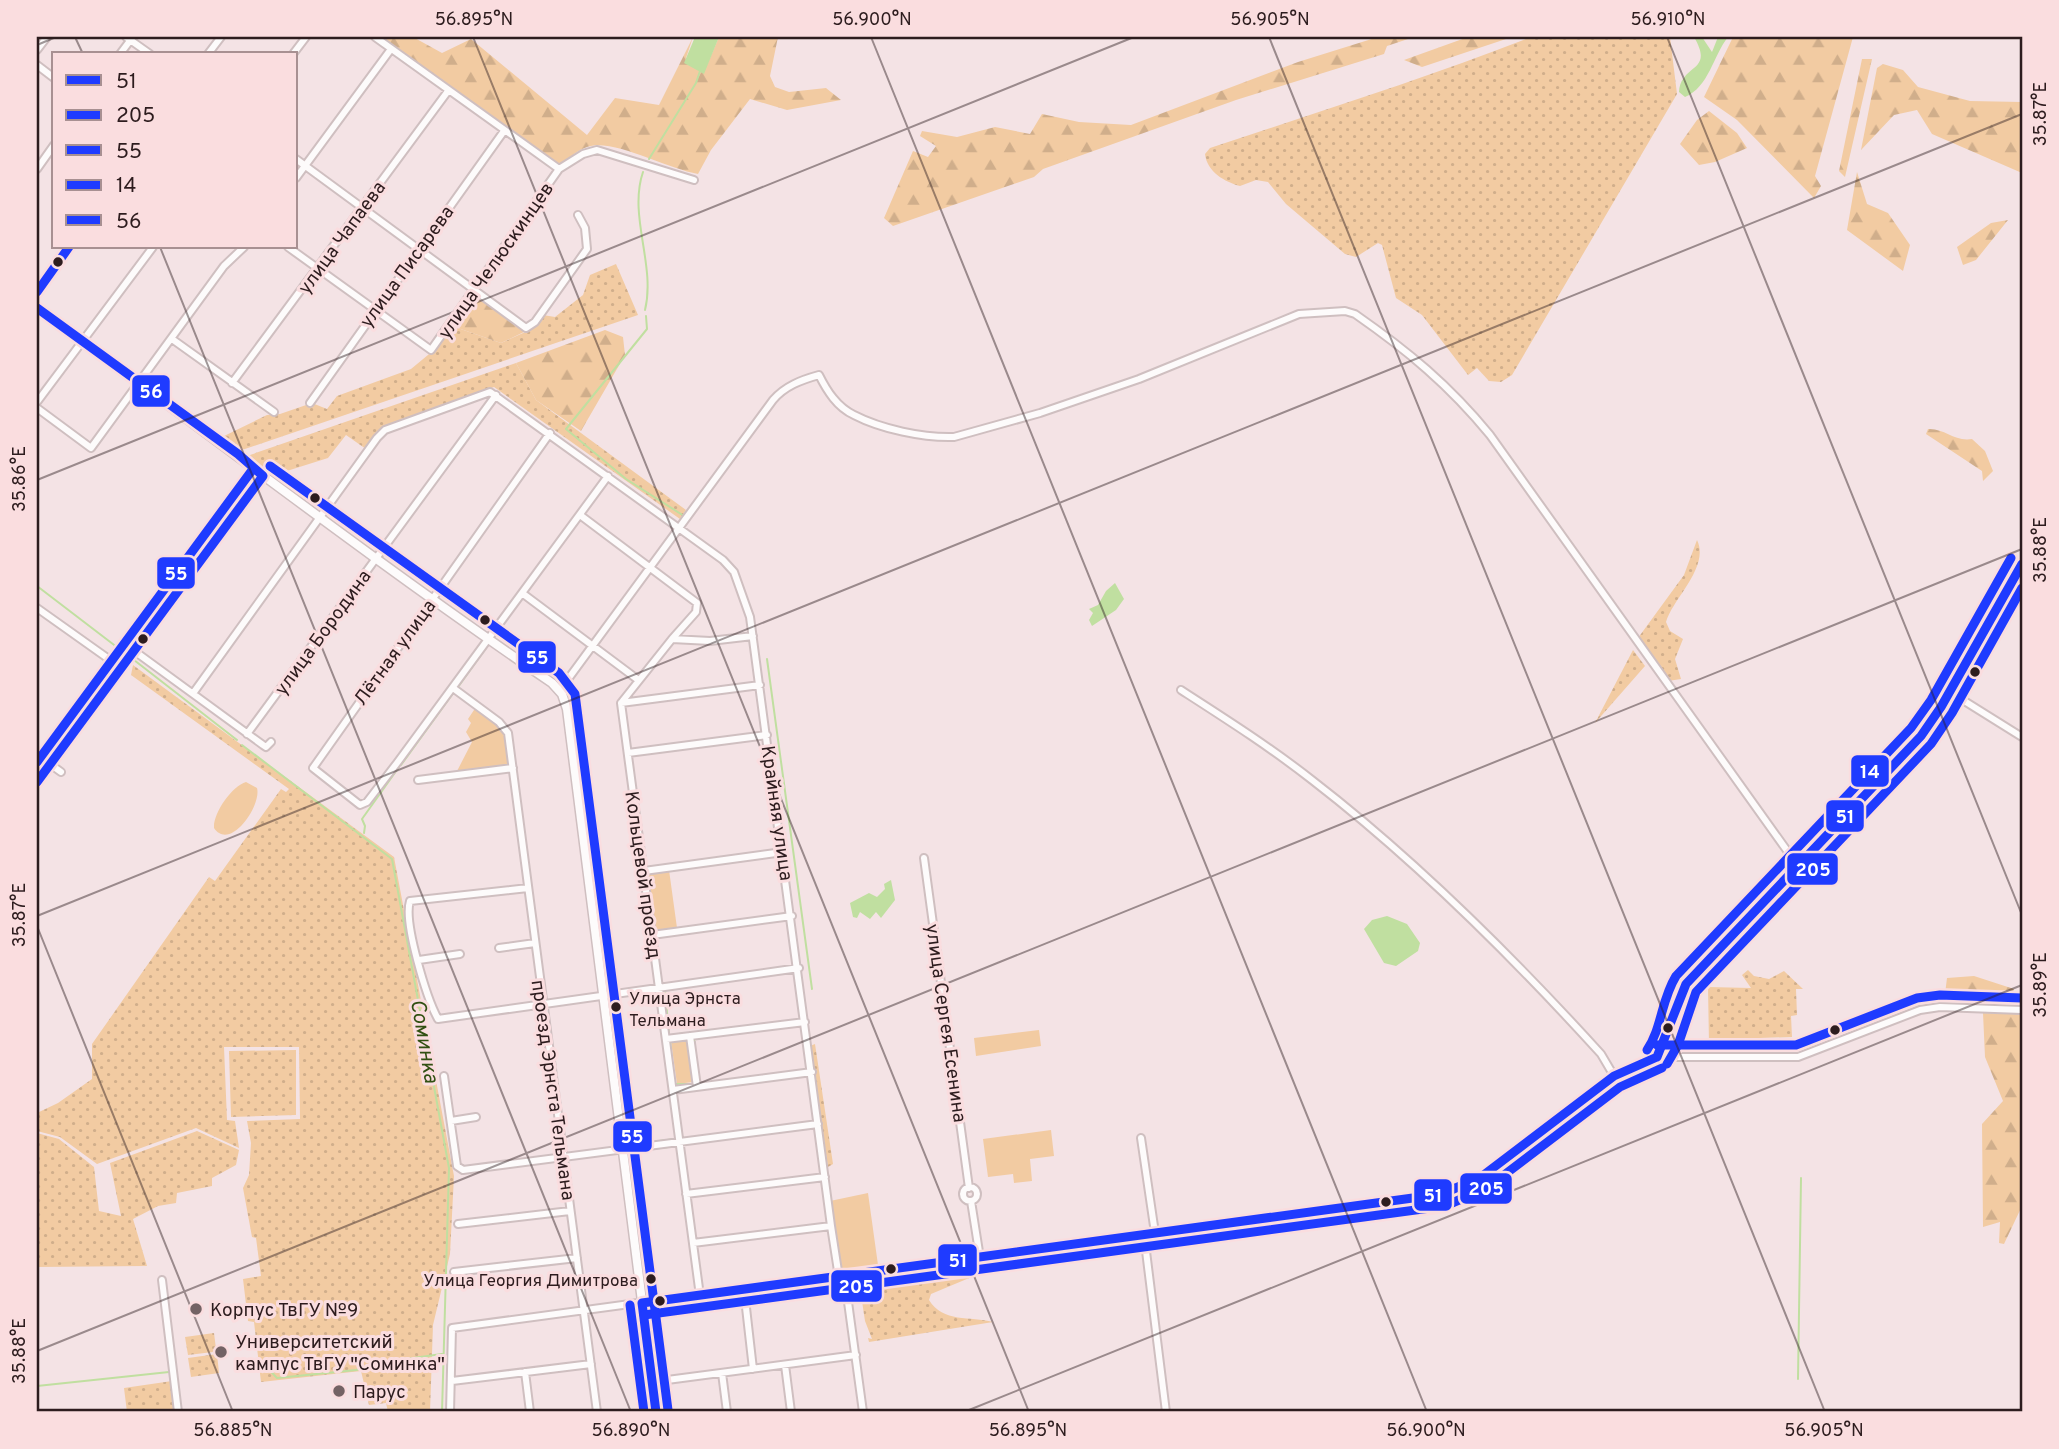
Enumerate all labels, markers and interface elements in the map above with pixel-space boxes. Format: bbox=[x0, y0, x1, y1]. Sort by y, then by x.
text: 56.895°N bbox=[435, 9, 513, 32]
text: 56.900°N bbox=[832, 9, 912, 32]
text: 56.905°N bbox=[1230, 9, 1310, 32]
text: 56.910°N bbox=[1630, 9, 1706, 32]
legend bbox=[52, 52, 298, 248]
text: 51 bbox=[116, 69, 137, 96]
text: 35.87°E bbox=[2030, 82, 2053, 146]
text: 205 bbox=[116, 103, 155, 130]
text: 55 bbox=[116, 139, 142, 166]
text: 14 bbox=[116, 173, 136, 200]
street label: улица Чапаева bbox=[294, 177, 392, 299]
street label: улица Челюскинцев bbox=[433, 178, 560, 344]
street label: улица Писарева bbox=[355, 201, 460, 333]
text: 56 bbox=[116, 209, 142, 236]
unlabelled marker bbox=[51, 255, 65, 269]
line badge: 56 bbox=[131, 374, 171, 408]
text: 56 bbox=[139, 381, 163, 405]
text: 35.86°E bbox=[9, 446, 32, 512]
unlabelled marker bbox=[308, 491, 322, 505]
text: 35.88°E bbox=[2030, 517, 2053, 583]
line badge: 55 bbox=[156, 556, 196, 590]
text: 55 bbox=[164, 563, 188, 587]
street label: улица Бородина bbox=[270, 566, 377, 701]
street label: Лётная улица bbox=[349, 596, 442, 711]
unlabelled marker bbox=[478, 613, 492, 627]
unlabelled marker bbox=[136, 632, 150, 646]
line badge: 55 bbox=[517, 640, 557, 674]
text: 55 bbox=[525, 647, 549, 671]
unlabelled marker bbox=[1968, 665, 1982, 679]
street label: Крайняя улица bbox=[755, 744, 797, 882]
line badge: 14 bbox=[1850, 754, 1890, 788]
text: 14 bbox=[1860, 761, 1880, 785]
street label: Кольцевой проезд bbox=[618, 790, 666, 961]
line badge: 51 bbox=[1825, 799, 1865, 833]
text: 51 bbox=[1835, 806, 1855, 830]
line badge: 205 bbox=[1786, 852, 1839, 886]
text: 205 bbox=[1795, 859, 1831, 883]
text: 35.87°E bbox=[9, 883, 32, 947]
street label: улица Сергея Есенина bbox=[919, 922, 971, 1124]
text: 35.89°E bbox=[2030, 952, 2053, 1018]
street label: проезд Эрнста Тельмана bbox=[525, 978, 579, 1202]
place label: Улица Эрнста Тельмана bbox=[629, 989, 741, 1033]
water label: Соминка bbox=[403, 997, 444, 1086]
marker: Улица Эрнста Тельмана bbox=[609, 1000, 623, 1014]
unlabelled marker bbox=[1661, 1021, 1675, 1035]
unlabelled marker bbox=[1828, 1023, 1842, 1037]
line badge: 55 bbox=[612, 1120, 653, 1153]
text: 55 bbox=[620, 1126, 644, 1150]
line badge: 205 bbox=[1459, 1172, 1513, 1205]
line badge: 51 bbox=[1413, 1178, 1453, 1212]
text: 205 bbox=[1468, 1178, 1504, 1202]
text: 51 bbox=[1423, 1185, 1443, 1209]
unlabelled marker bbox=[1379, 1195, 1393, 1209]
line badge: 51 bbox=[937, 1243, 978, 1277]
text: 51 bbox=[948, 1250, 968, 1274]
unlabelled marker bbox=[884, 1262, 898, 1276]
line badge: 205 bbox=[830, 1269, 883, 1303]
place label: Улица Георгия Димитрова bbox=[423, 1271, 638, 1293]
marker: Улица Георгия Димитрова bbox=[644, 1272, 658, 1286]
text: 205 bbox=[838, 1276, 874, 1300]
unlabelled marker bbox=[653, 1294, 667, 1308]
place label: Корпус ТвГУ №9 bbox=[210, 1299, 358, 1323]
marker: Корпус ТвГУ №9 bbox=[188, 1301, 204, 1317]
text: 35.88°E bbox=[9, 1318, 32, 1384]
place label: Университетский кампус ТвГУ "Соминка" bbox=[235, 1331, 445, 1377]
marker: Университетский кампус ТвГУ "Соминка" bbox=[213, 1344, 229, 1360]
place label: Парус bbox=[353, 1381, 406, 1405]
marker: Парус bbox=[331, 1383, 347, 1399]
text: 56.885°N bbox=[193, 1420, 273, 1443]
text: 56.890°N bbox=[592, 1420, 670, 1443]
text: 56.895°N bbox=[989, 1420, 1067, 1443]
text: 56.900°N bbox=[1386, 1420, 1466, 1443]
text: 56.905°N bbox=[1784, 1420, 1864, 1443]

